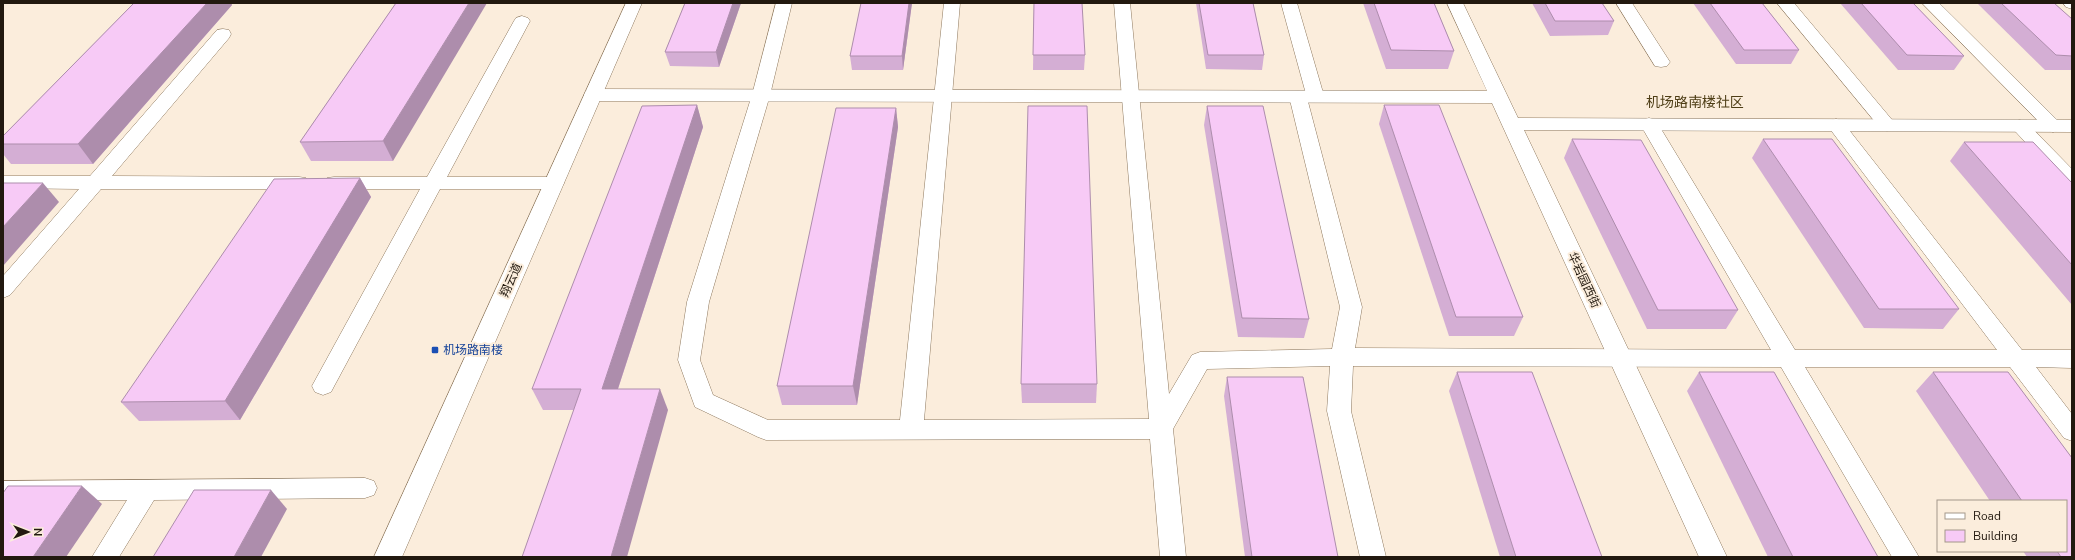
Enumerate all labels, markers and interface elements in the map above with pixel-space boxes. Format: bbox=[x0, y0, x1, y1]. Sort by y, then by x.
district label: 机场路南楼社区 bbox=[1646, 93, 1744, 112]
street label: 华岩园西街 bbox=[1564, 249, 1604, 311]
street label: 翔云道 bbox=[496, 260, 526, 300]
place label: 机场路南楼 bbox=[443, 342, 503, 358]
marker: 机场路南楼 bbox=[430, 345, 440, 355]
legend bbox=[1937, 500, 2067, 552]
text: Road bbox=[1973, 508, 2001, 524]
north arrow bbox=[8, 512, 48, 552]
text: N bbox=[30, 528, 45, 536]
text: Building bbox=[1973, 528, 2018, 544]

